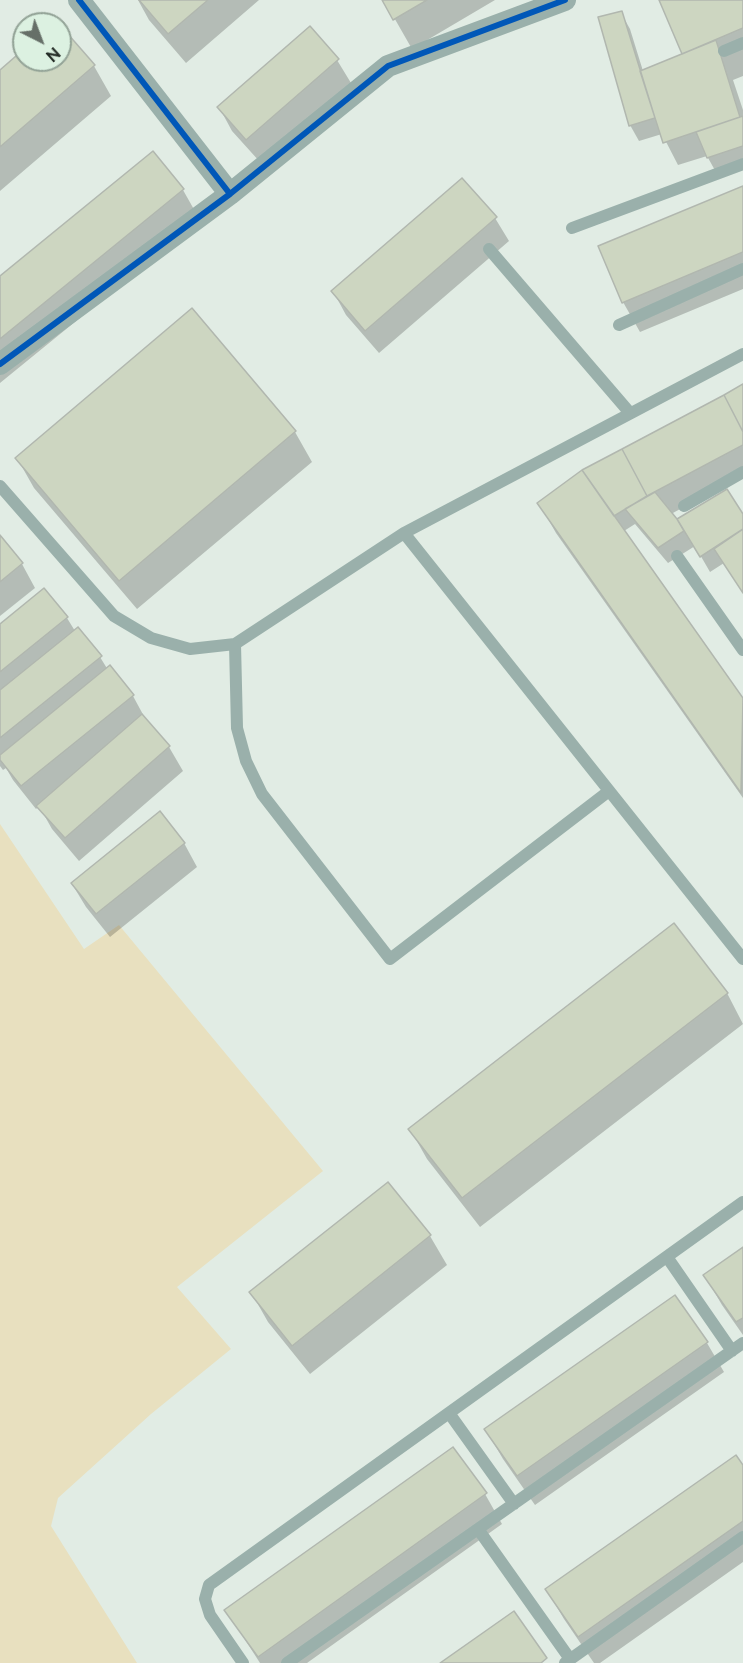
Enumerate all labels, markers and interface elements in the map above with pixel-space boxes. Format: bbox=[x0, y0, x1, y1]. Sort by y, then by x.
north arrow bbox=[12, 12, 72, 72]
text: N bbox=[42, 43, 64, 65]

